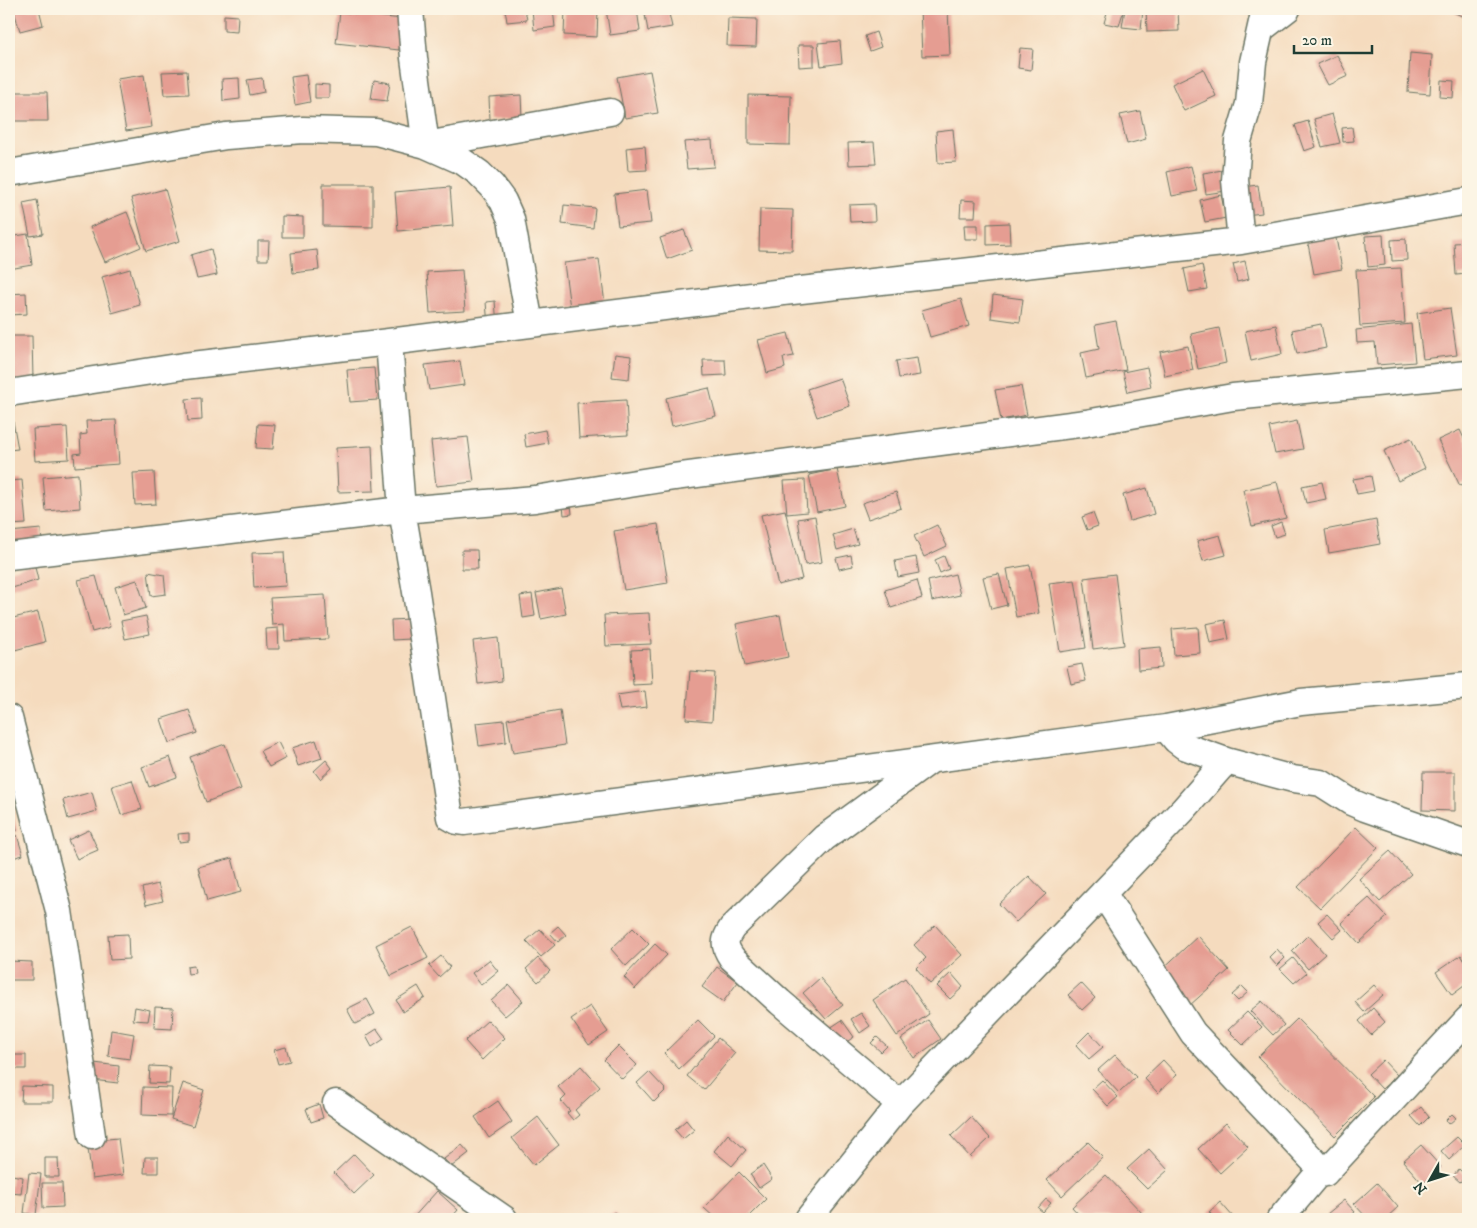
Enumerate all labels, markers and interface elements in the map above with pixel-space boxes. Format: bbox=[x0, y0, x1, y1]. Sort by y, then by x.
scale bar bbox=[1294, 22, 1372, 54]
text: 20 m bbox=[1302, 31, 1332, 50]
north arrow bbox=[1404, 1156, 1454, 1206]
text: N bbox=[1410, 1177, 1431, 1198]

